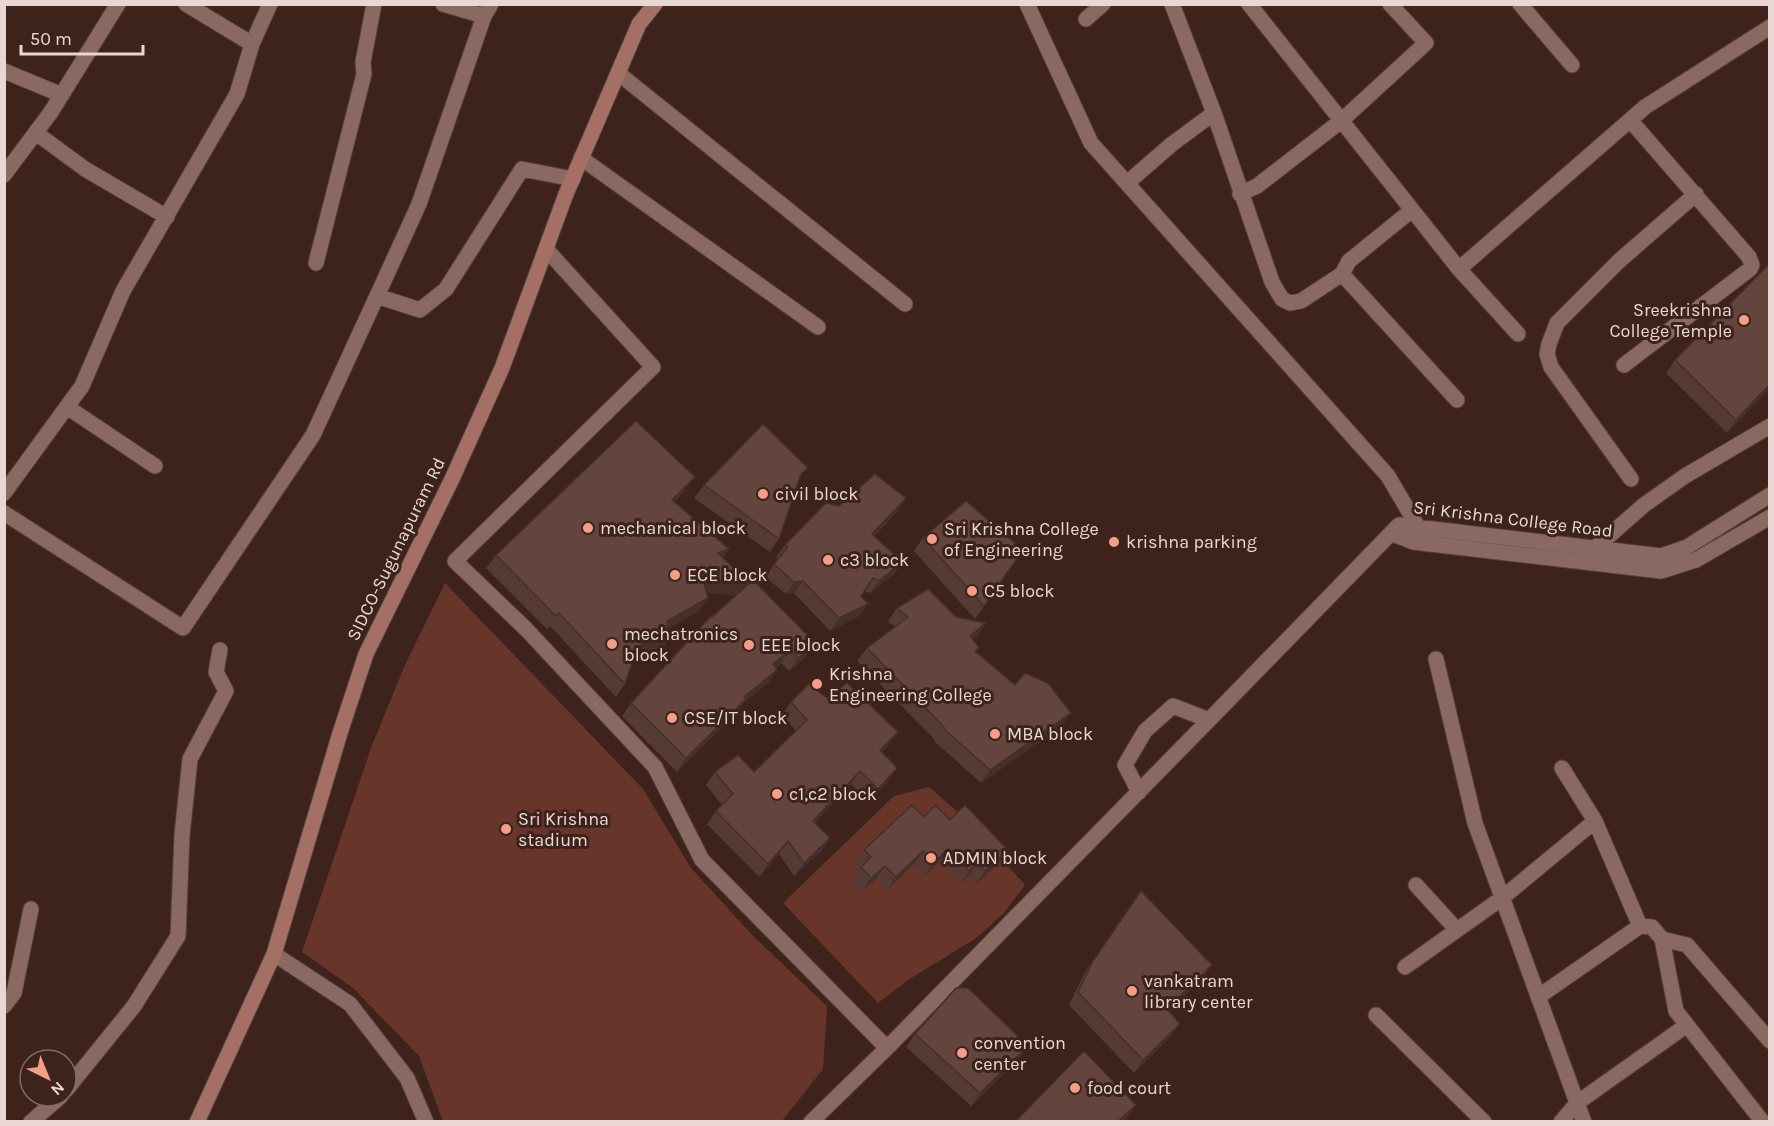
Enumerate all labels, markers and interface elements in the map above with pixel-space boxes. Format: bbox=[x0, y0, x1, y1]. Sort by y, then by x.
scale bar bbox=[21, 18, 142, 56]
text: 50 m bbox=[30, 28, 72, 50]
place label: Sreekrishna College Temple bbox=[1610, 299, 1732, 342]
marker: Sreekrishna College Temple bbox=[1737, 313, 1751, 327]
street label: SIDCO-Sugunapuram Rd bbox=[342, 454, 450, 644]
place label: civil block bbox=[775, 483, 858, 505]
marker: civil block bbox=[756, 487, 770, 501]
street label: Sri Krishna College Road bbox=[1412, 496, 1614, 542]
place label: mechanical block bbox=[600, 517, 746, 539]
place label: Sri Krishna College of Engineering bbox=[944, 518, 1099, 561]
marker: mechanical block bbox=[581, 521, 595, 535]
place label: krishna parking bbox=[1126, 531, 1257, 553]
marker: Sri Krishna College of Engineering bbox=[925, 532, 939, 546]
marker: krishna parking bbox=[1107, 535, 1121, 549]
place label: c3 block bbox=[840, 549, 909, 571]
marker: c3 block bbox=[821, 553, 835, 567]
place label: ECE block bbox=[687, 564, 768, 586]
marker: ECE block bbox=[668, 568, 682, 582]
place label: C5 block bbox=[984, 580, 1054, 602]
marker: C5 block bbox=[965, 584, 979, 598]
place label: mechatronics block bbox=[624, 623, 738, 666]
place label: EEE block bbox=[761, 634, 841, 656]
marker: mechatronics block bbox=[605, 637, 619, 651]
marker: EEE block bbox=[742, 638, 756, 652]
place label: Krishna Engineering College bbox=[829, 663, 992, 706]
marker: Krishna Engineering College bbox=[810, 677, 824, 691]
place label: CSE/IT block bbox=[684, 707, 787, 729]
marker: CSE/IT block bbox=[665, 711, 679, 725]
place label: MBA block bbox=[1007, 723, 1093, 745]
marker: MBA block bbox=[988, 727, 1002, 741]
place label: c1,c2 block bbox=[789, 783, 877, 805]
marker: c1,c2 block bbox=[770, 787, 784, 801]
place label: Sri Krishna stadium bbox=[518, 808, 609, 851]
marker: Sri Krishna stadium bbox=[499, 822, 513, 836]
place label: ADMIN block bbox=[943, 847, 1047, 869]
marker: ADMIN block bbox=[924, 851, 938, 865]
place label: vankatram library center bbox=[1144, 970, 1253, 1013]
marker: vankatram library center bbox=[1125, 984, 1139, 998]
place label: convention center bbox=[974, 1032, 1066, 1075]
marker: convention center bbox=[955, 1046, 969, 1060]
north arrow bbox=[18, 1048, 78, 1108]
place label: food court bbox=[1087, 1077, 1171, 1099]
text: N bbox=[47, 1078, 69, 1099]
marker: food court bbox=[1068, 1081, 1082, 1095]

